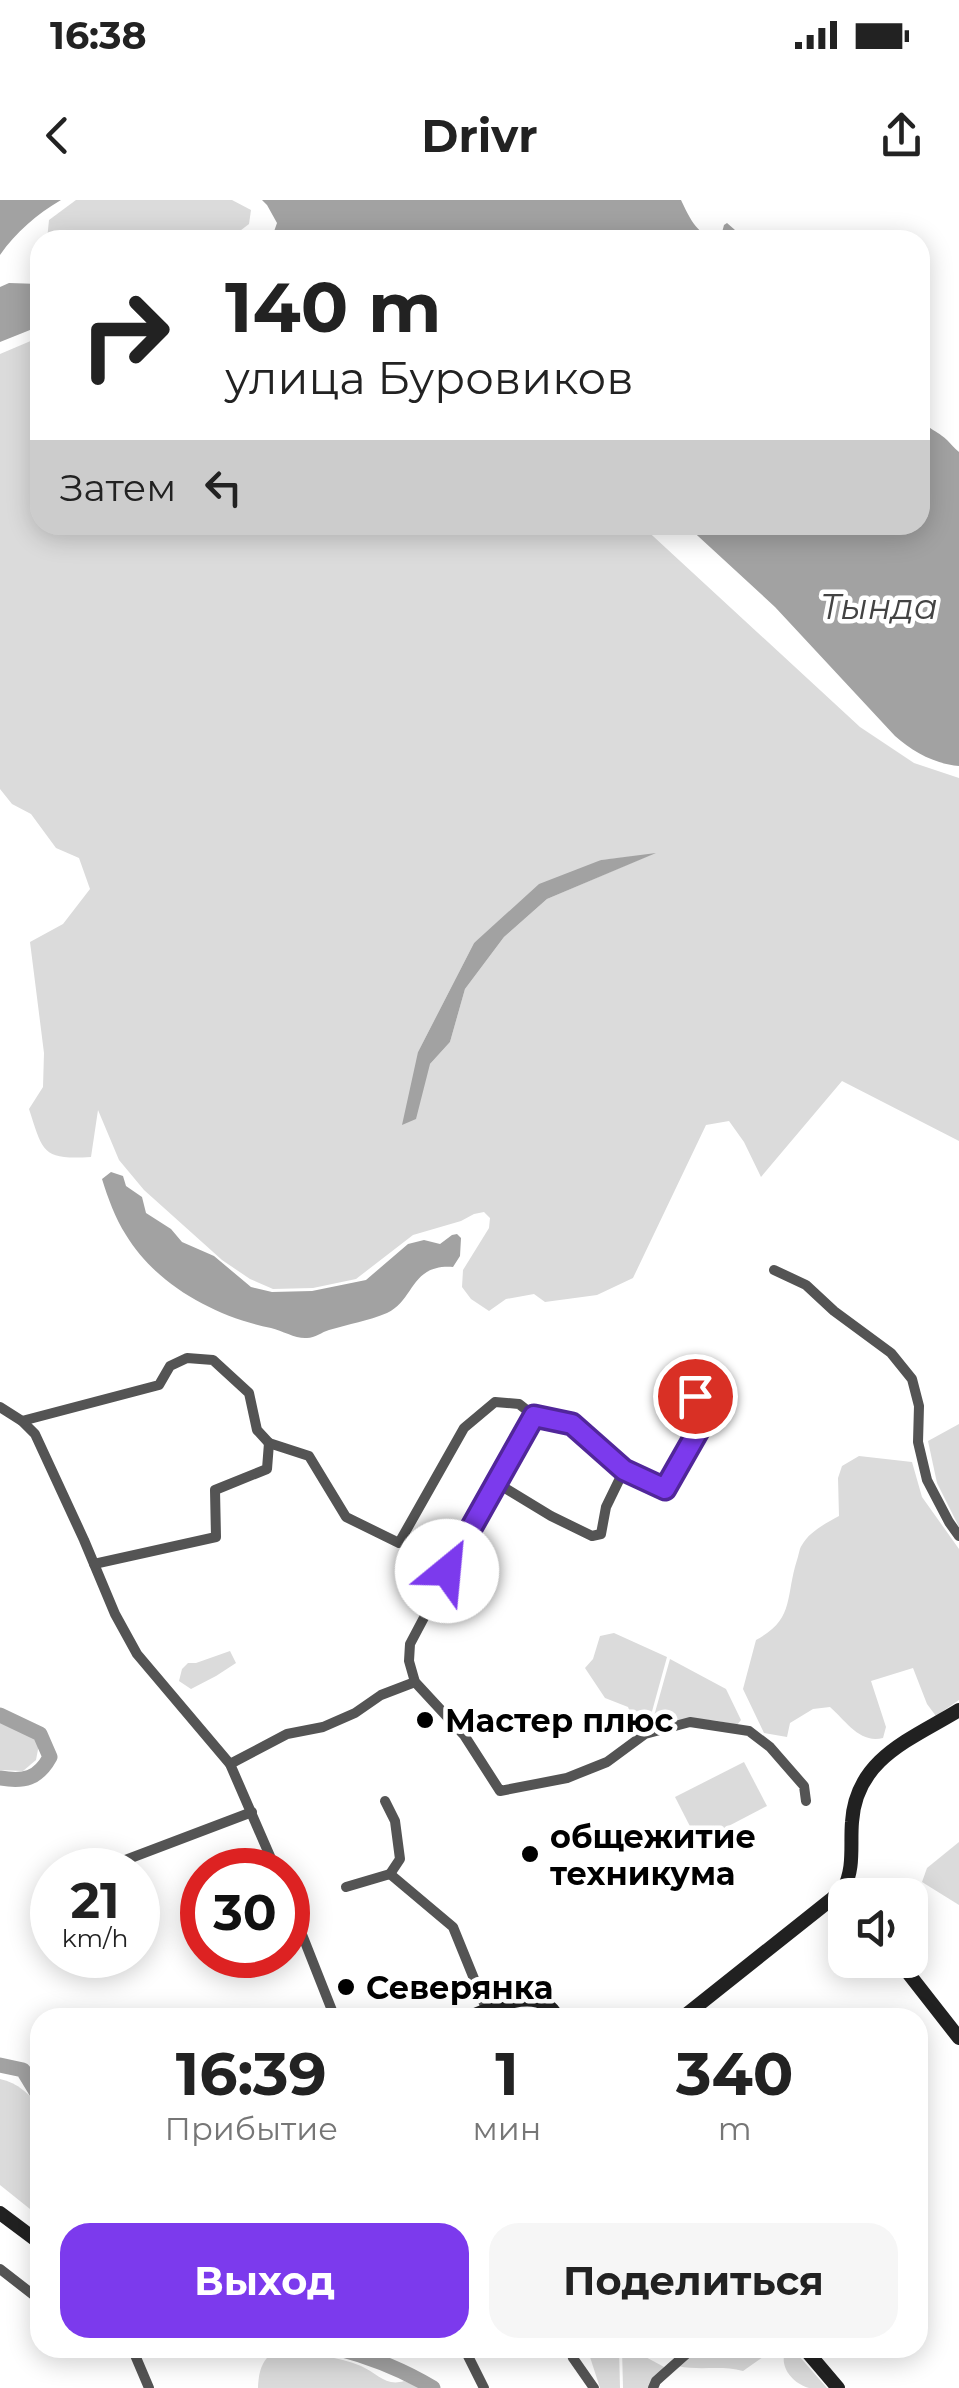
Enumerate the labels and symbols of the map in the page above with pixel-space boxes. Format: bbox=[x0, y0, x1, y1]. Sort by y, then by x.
water label: Тында bbox=[820, 585, 938, 628]
pin bbox=[653, 1354, 738, 1439]
position arrow bbox=[395, 1519, 499, 1623]
place label: Мастер плюс bbox=[445, 1701, 673, 1740]
marker: Мастер плюс bbox=[414, 1709, 436, 1731]
place label: общежитие техникума bbox=[550, 1817, 756, 1893]
marker: общежитие техникума bbox=[519, 1843, 541, 1865]
speed limit sign: 30 bbox=[180, 1848, 310, 1978]
place label: Северянка bbox=[366, 1968, 553, 2007]
marker: Северянка bbox=[335, 1976, 357, 1998]

